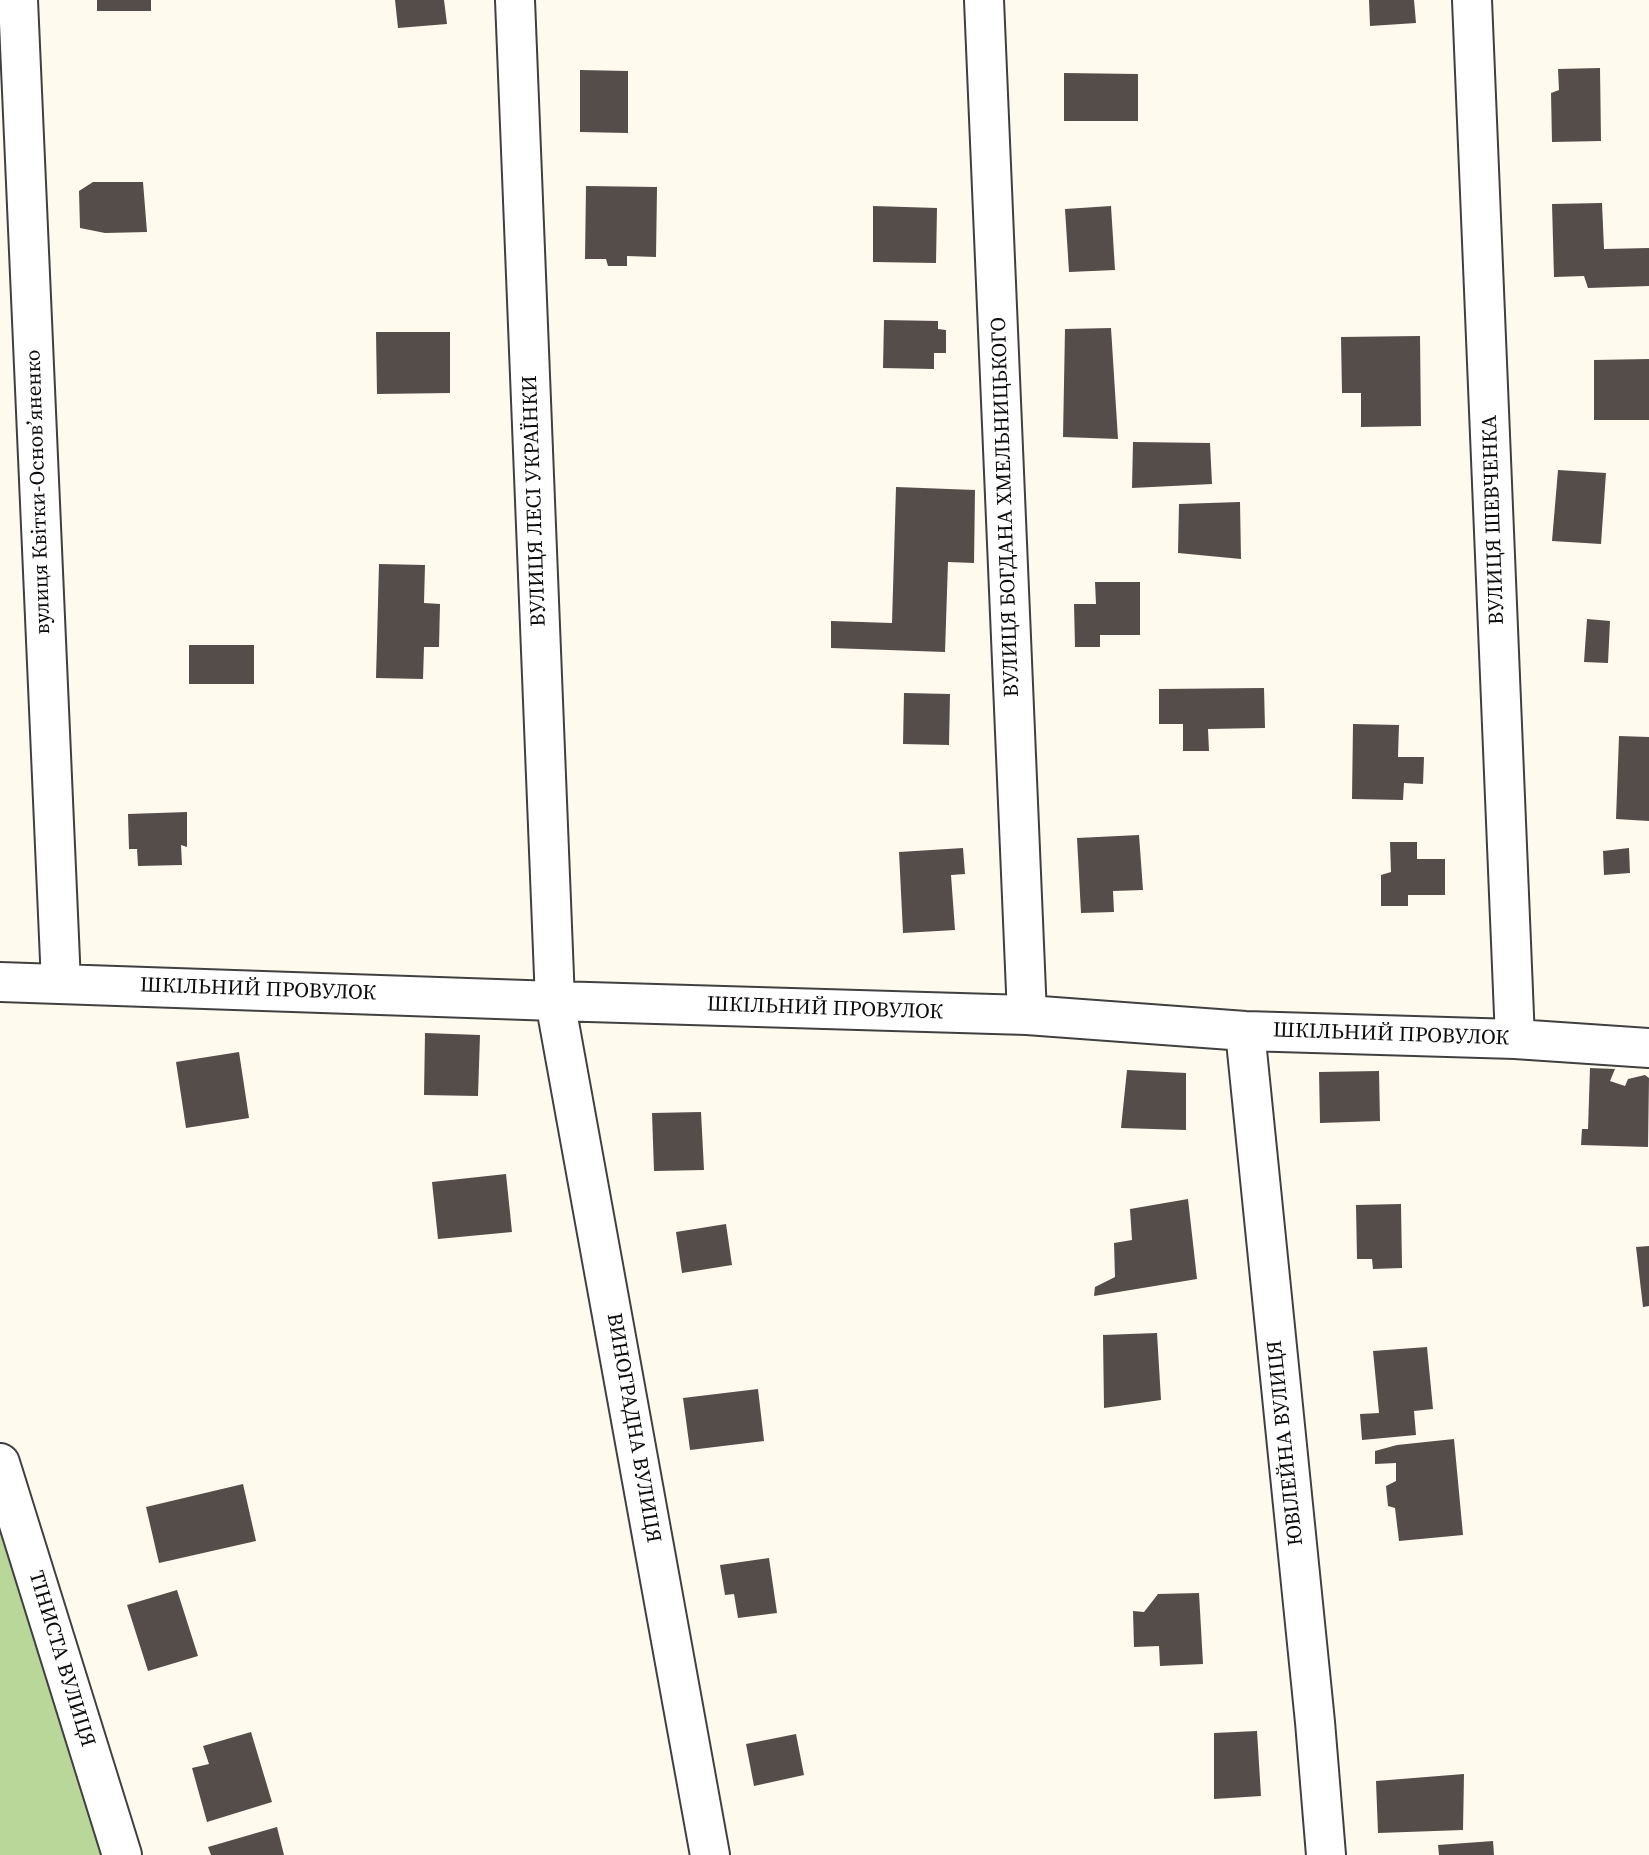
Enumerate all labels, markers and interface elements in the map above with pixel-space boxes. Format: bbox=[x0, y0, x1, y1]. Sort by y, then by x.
street label: ВУЛИЦЯ БОГДАНА ХМЕЛЬНИЦЬКОГО bbox=[987, 316, 1025, 698]
street label: вулиця Квітки-Основʼяненко bbox=[21, 349, 57, 635]
street label: ВУЛИЦЯ ЛЕСІ УКРАЇНКИ bbox=[518, 375, 552, 627]
street label: ВУЛИЦЯ ШЕВЧЕНКА bbox=[1478, 415, 1510, 625]
street label: ШКІЛЬНИЙ ПРОВУЛОК bbox=[140, 973, 376, 1007]
street label: ШКІЛЬНИЙ ПРОВУЛОК bbox=[707, 992, 943, 1026]
street label: ШКІЛЬНИЙ ПРОВУЛОК bbox=[1273, 1018, 1509, 1052]
street label: ВИНОГРАДНА ВУЛИЦЯ bbox=[600, 1311, 666, 1545]
street label: ЮВІЛЕЙНА ВУЛИЦЯ bbox=[1263, 1339, 1309, 1547]
street label: ТІНИСТА ВУЛИЦЯ bbox=[22, 1568, 100, 1750]

